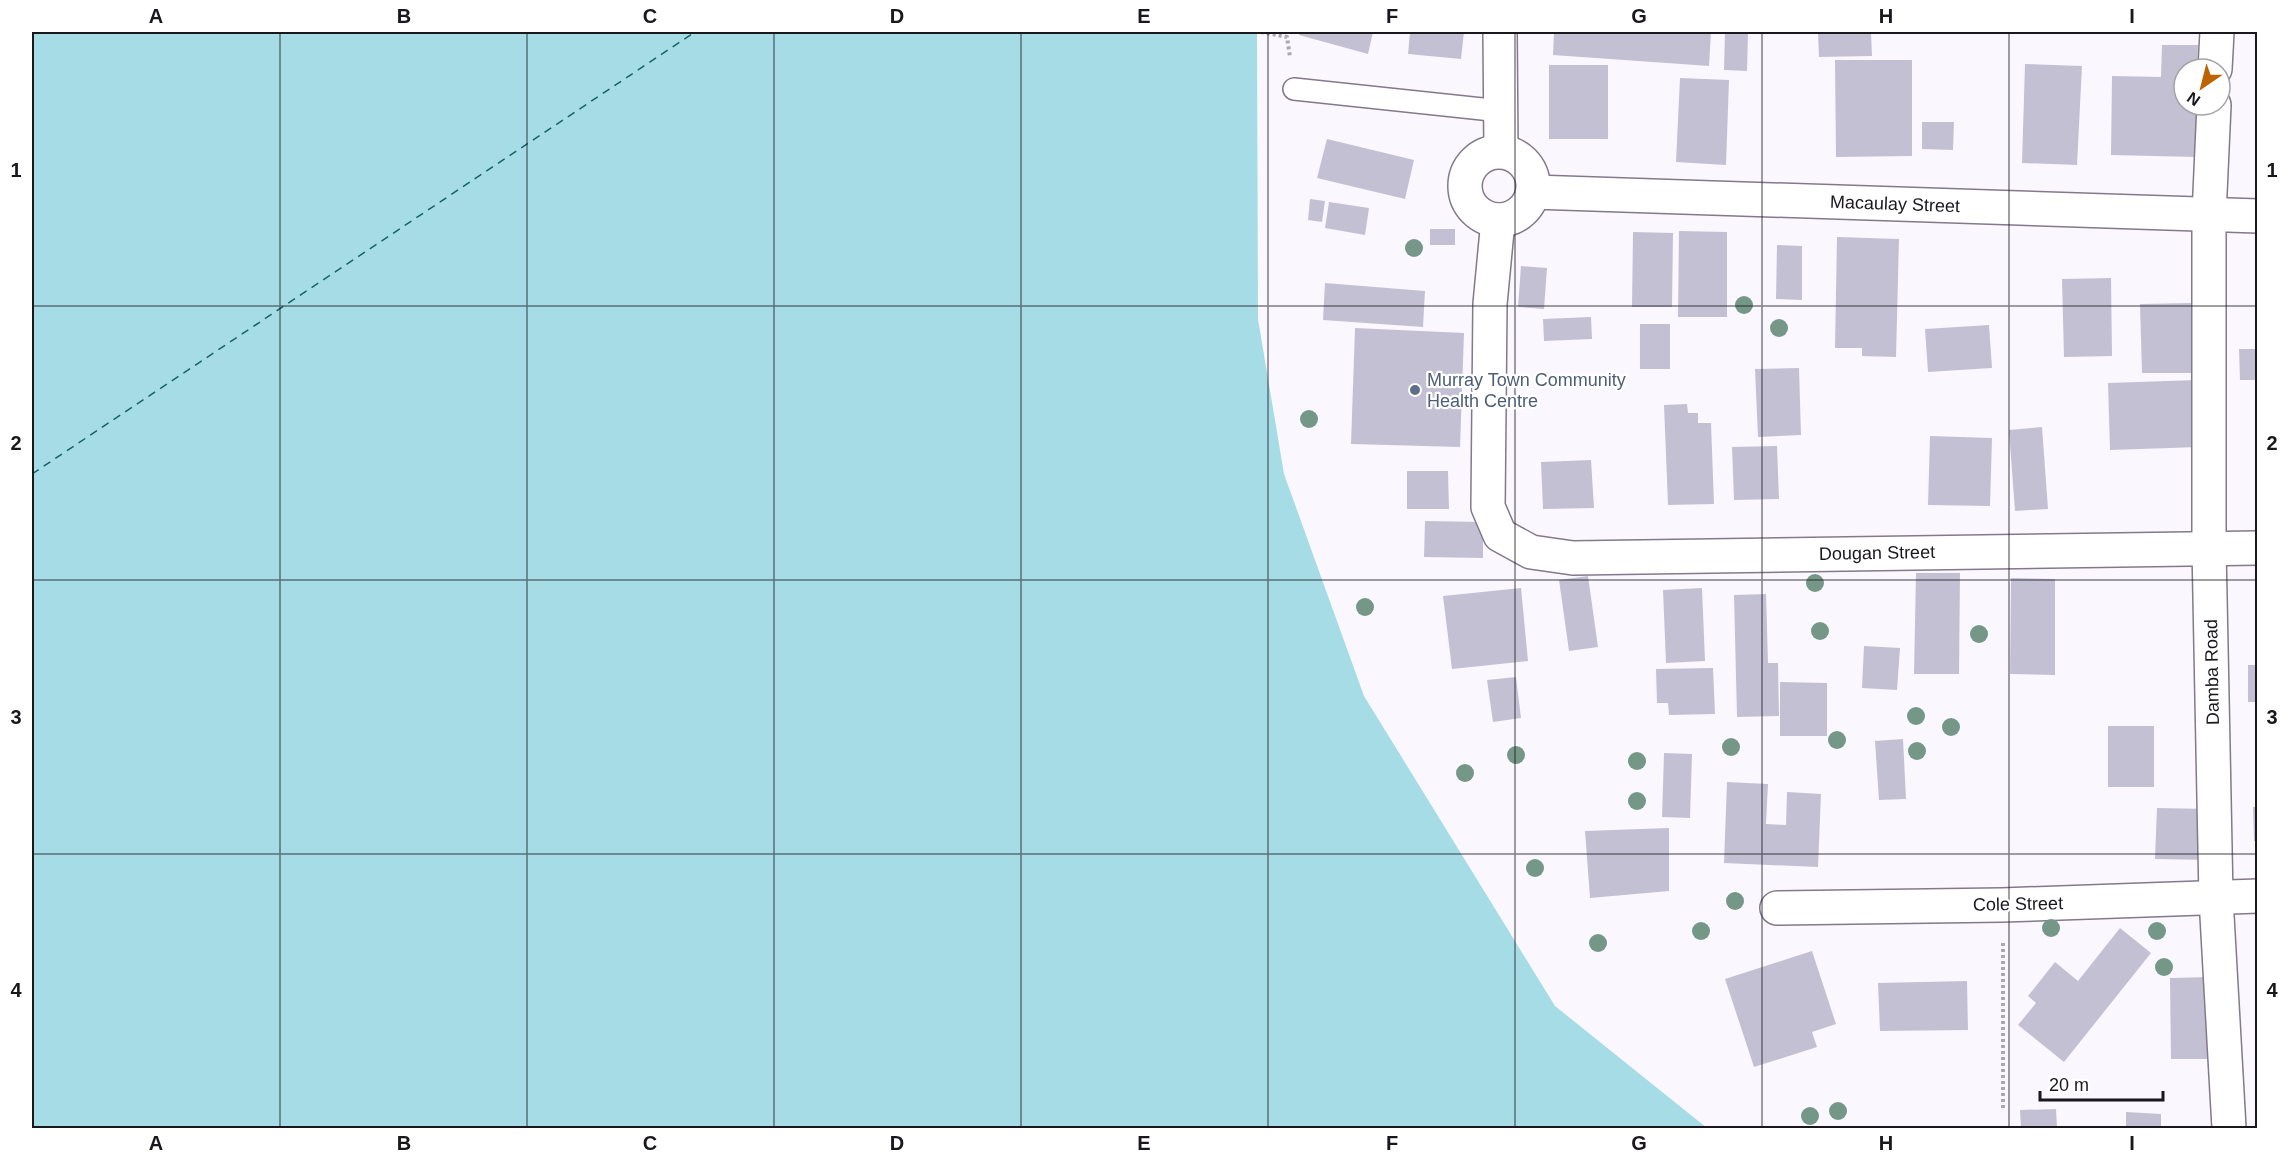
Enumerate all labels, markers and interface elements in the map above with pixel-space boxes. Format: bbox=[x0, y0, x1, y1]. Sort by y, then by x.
text: A bbox=[149, 5, 163, 27]
text: B bbox=[397, 5, 411, 27]
text: C bbox=[643, 5, 657, 27]
text: D bbox=[890, 5, 904, 27]
text: E bbox=[1137, 5, 1151, 27]
text: F bbox=[1386, 5, 1398, 27]
text: G bbox=[1631, 5, 1647, 27]
text: H bbox=[1879, 5, 1893, 27]
text: I bbox=[2129, 5, 2135, 27]
north arrow bbox=[2172, 57, 2232, 117]
text: N bbox=[2184, 89, 2203, 109]
text: 1 bbox=[10, 159, 22, 181]
text: 1 bbox=[2266, 159, 2278, 181]
street label: Macaulay Street bbox=[1830, 192, 1960, 216]
place label: Murray Town Community Health Centre bbox=[1427, 370, 1626, 411]
marker: Murray Town Community Health Centre bbox=[1408, 383, 1422, 397]
text: 2 bbox=[10, 432, 22, 454]
text: 2 bbox=[2266, 432, 2278, 454]
street label: Dougan Street bbox=[1819, 542, 1935, 564]
street label: Damba Road bbox=[2201, 619, 2223, 725]
text: 3 bbox=[10, 706, 22, 728]
text: 3 bbox=[2266, 706, 2278, 728]
street label: Cole Street bbox=[1973, 893, 2063, 915]
text: 4 bbox=[10, 979, 22, 1001]
text: 4 bbox=[2266, 979, 2278, 1001]
scale bar bbox=[2040, 1064, 2163, 1102]
text: 20 m bbox=[2049, 1075, 2089, 1095]
text: A bbox=[149, 1132, 163, 1154]
text: B bbox=[397, 1132, 411, 1154]
text: C bbox=[643, 1132, 657, 1154]
text: D bbox=[890, 1132, 904, 1154]
text: E bbox=[1137, 1132, 1151, 1154]
text: F bbox=[1386, 1132, 1398, 1154]
text: G bbox=[1631, 1132, 1647, 1154]
text: H bbox=[1879, 1132, 1893, 1154]
text: I bbox=[2129, 1132, 2135, 1154]

